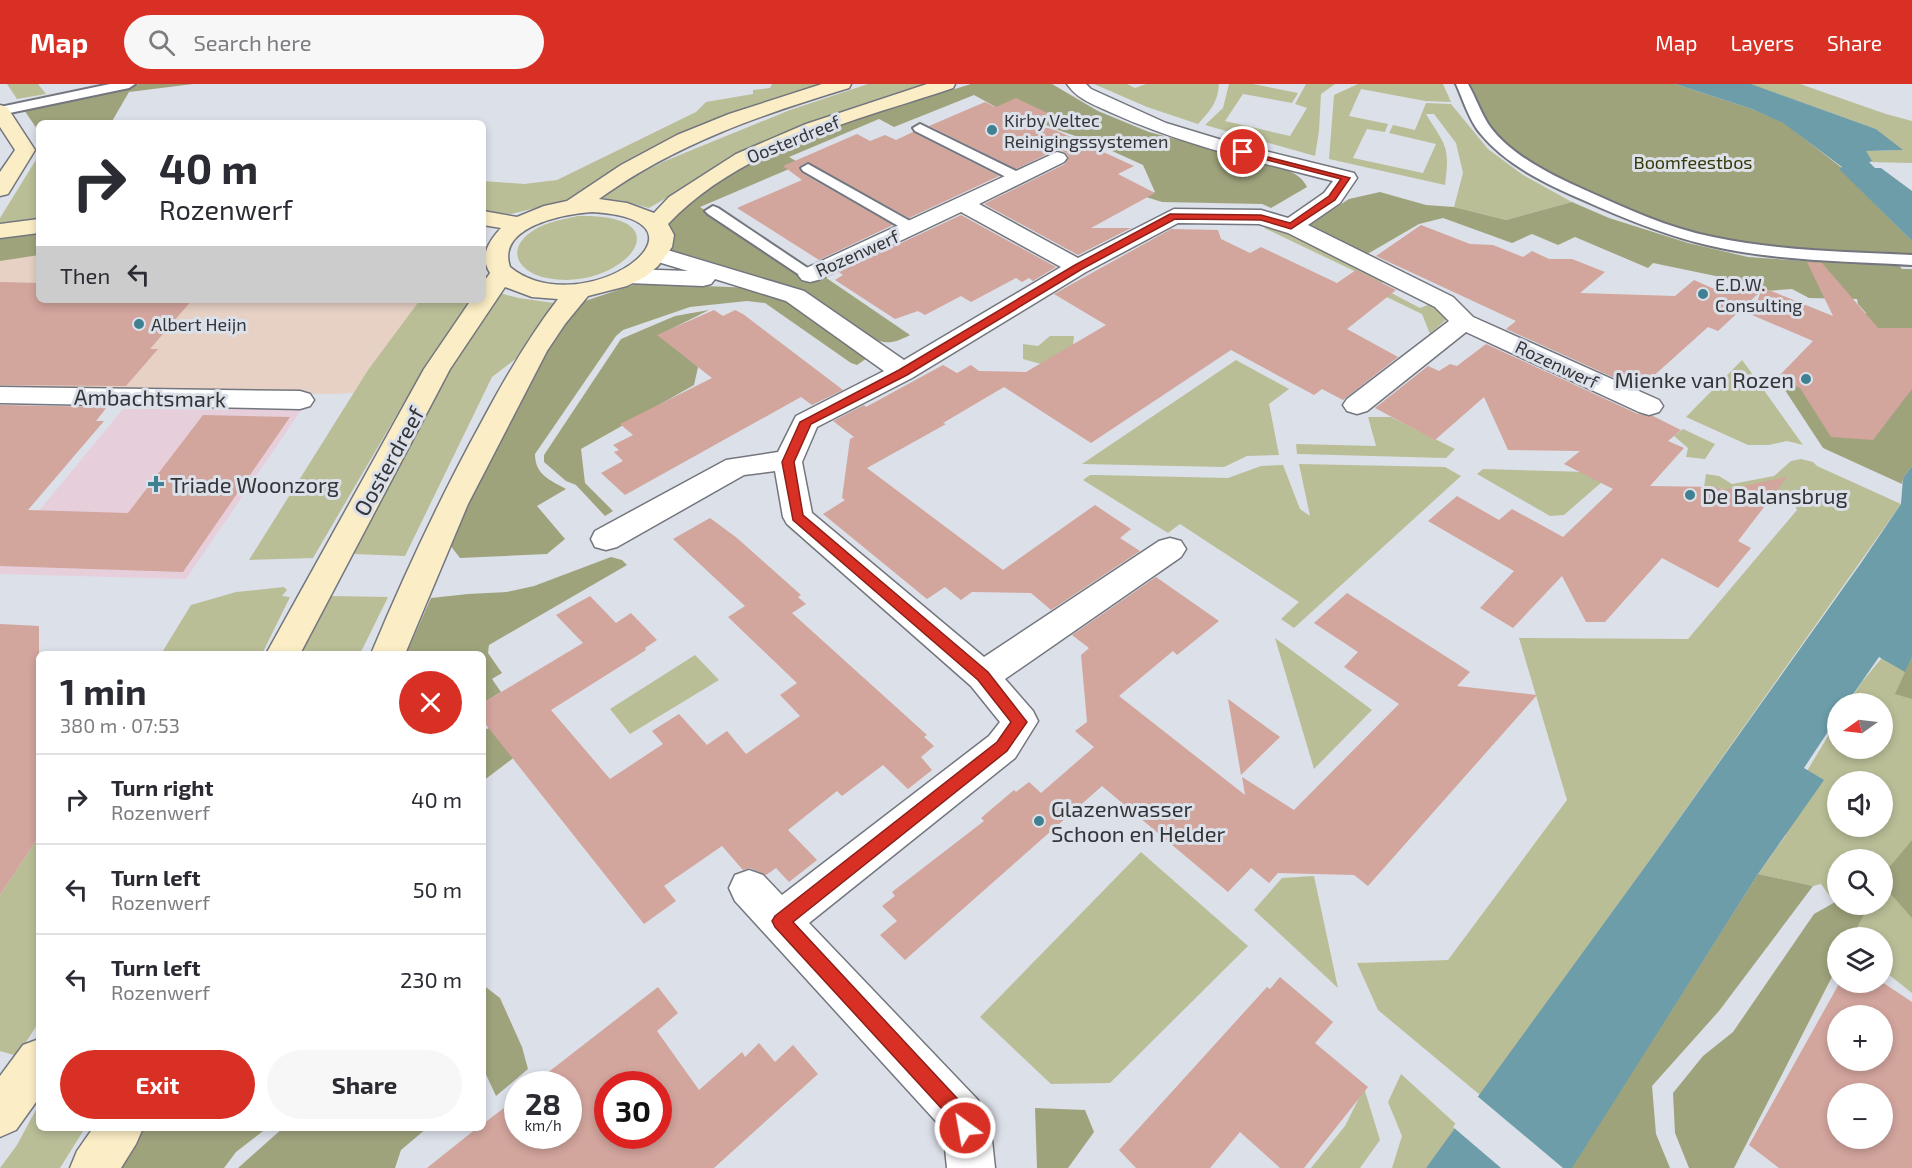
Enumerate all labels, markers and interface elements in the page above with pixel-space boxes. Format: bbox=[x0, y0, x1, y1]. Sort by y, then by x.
search box bbox=[124, 15, 544, 69]
text: Map bbox=[30, 25, 88, 59]
icon: search bbox=[145, 26, 178, 59]
text: Search here bbox=[193, 29, 312, 55]
text: Map bbox=[1655, 30, 1697, 55]
text: Layers bbox=[1730, 30, 1794, 55]
text: Share bbox=[1827, 30, 1882, 55]
place label: Kirby Veltec Reinigingssystemen bbox=[1004, 109, 1168, 152]
street label: Oosterdreef bbox=[743, 110, 844, 168]
marker: Kirby Veltec Reinigingssystemen bbox=[985, 123, 999, 137]
pin bbox=[1217, 126, 1268, 177]
icon: arrive bbox=[1226, 135, 1259, 168]
text: 40 m bbox=[159, 142, 258, 192]
icon: right bbox=[60, 144, 138, 222]
park label: Boomfeestbos bbox=[1633, 151, 1753, 173]
text: Rozenwerf bbox=[159, 193, 293, 225]
street label: Rozenwerf bbox=[812, 224, 903, 281]
icon: left bbox=[122, 258, 155, 291]
text: Then bbox=[60, 262, 110, 288]
place label: E.D.W. Consulting bbox=[1715, 273, 1802, 316]
marker: E.D.W. Consulting bbox=[1696, 287, 1710, 301]
place label: Albert Heijn bbox=[151, 313, 247, 335]
marker: Albert Heijn bbox=[132, 317, 146, 331]
street label: Rozenwerf bbox=[1512, 335, 1603, 393]
place label: Mienke van Rozen bbox=[1614, 366, 1794, 392]
marker: Mienke van Rozen bbox=[1799, 372, 1813, 386]
street label: Ambachtsmark bbox=[74, 383, 226, 411]
street label: Oosterdreef bbox=[347, 402, 429, 520]
place label: Triade Woonzorg bbox=[170, 471, 339, 497]
marker: Triade Woonzorg bbox=[147, 475, 165, 493]
place label: De Balansbrug bbox=[1702, 482, 1848, 508]
marker: De Balansbrug bbox=[1683, 488, 1697, 502]
text: 1 min bbox=[60, 669, 147, 712]
button: close bbox=[399, 671, 462, 734]
north arrow bbox=[1827, 693, 1893, 759]
map controls bbox=[1827, 693, 1893, 1149]
text: 380 m · 07:53 bbox=[60, 713, 180, 737]
button: sound bbox=[1827, 771, 1893, 837]
text: Turn right bbox=[111, 774, 213, 800]
icon: right bbox=[60, 783, 93, 816]
text: 40 m bbox=[411, 786, 462, 812]
place label: Glazenwasser Schoon en Helder bbox=[1051, 795, 1226, 846]
text: Rozenwerf bbox=[111, 800, 210, 824]
marker: Glazenwasser Schoon en Helder bbox=[1032, 814, 1046, 828]
button: search bbox=[1827, 849, 1893, 915]
text: Turn left bbox=[111, 864, 200, 890]
icon: left bbox=[60, 873, 93, 906]
text: 50 m bbox=[413, 876, 462, 902]
text: Rozenwerf bbox=[111, 890, 210, 914]
button: layers bbox=[1827, 927, 1893, 993]
text: Turn left bbox=[111, 954, 200, 980]
icon: left bbox=[60, 963, 93, 996]
text: 230 m bbox=[400, 966, 462, 992]
text: Rozenwerf bbox=[111, 980, 210, 1004]
button: + bbox=[1827, 1005, 1893, 1071]
button: Exit bbox=[60, 1050, 255, 1119]
button: Share bbox=[267, 1050, 462, 1119]
speed limit sign: 30 bbox=[594, 1071, 672, 1149]
button: − bbox=[1827, 1083, 1893, 1149]
text: 28 bbox=[525, 1085, 561, 1121]
position arrow bbox=[933, 1096, 997, 1160]
text: km/h bbox=[524, 1116, 562, 1134]

